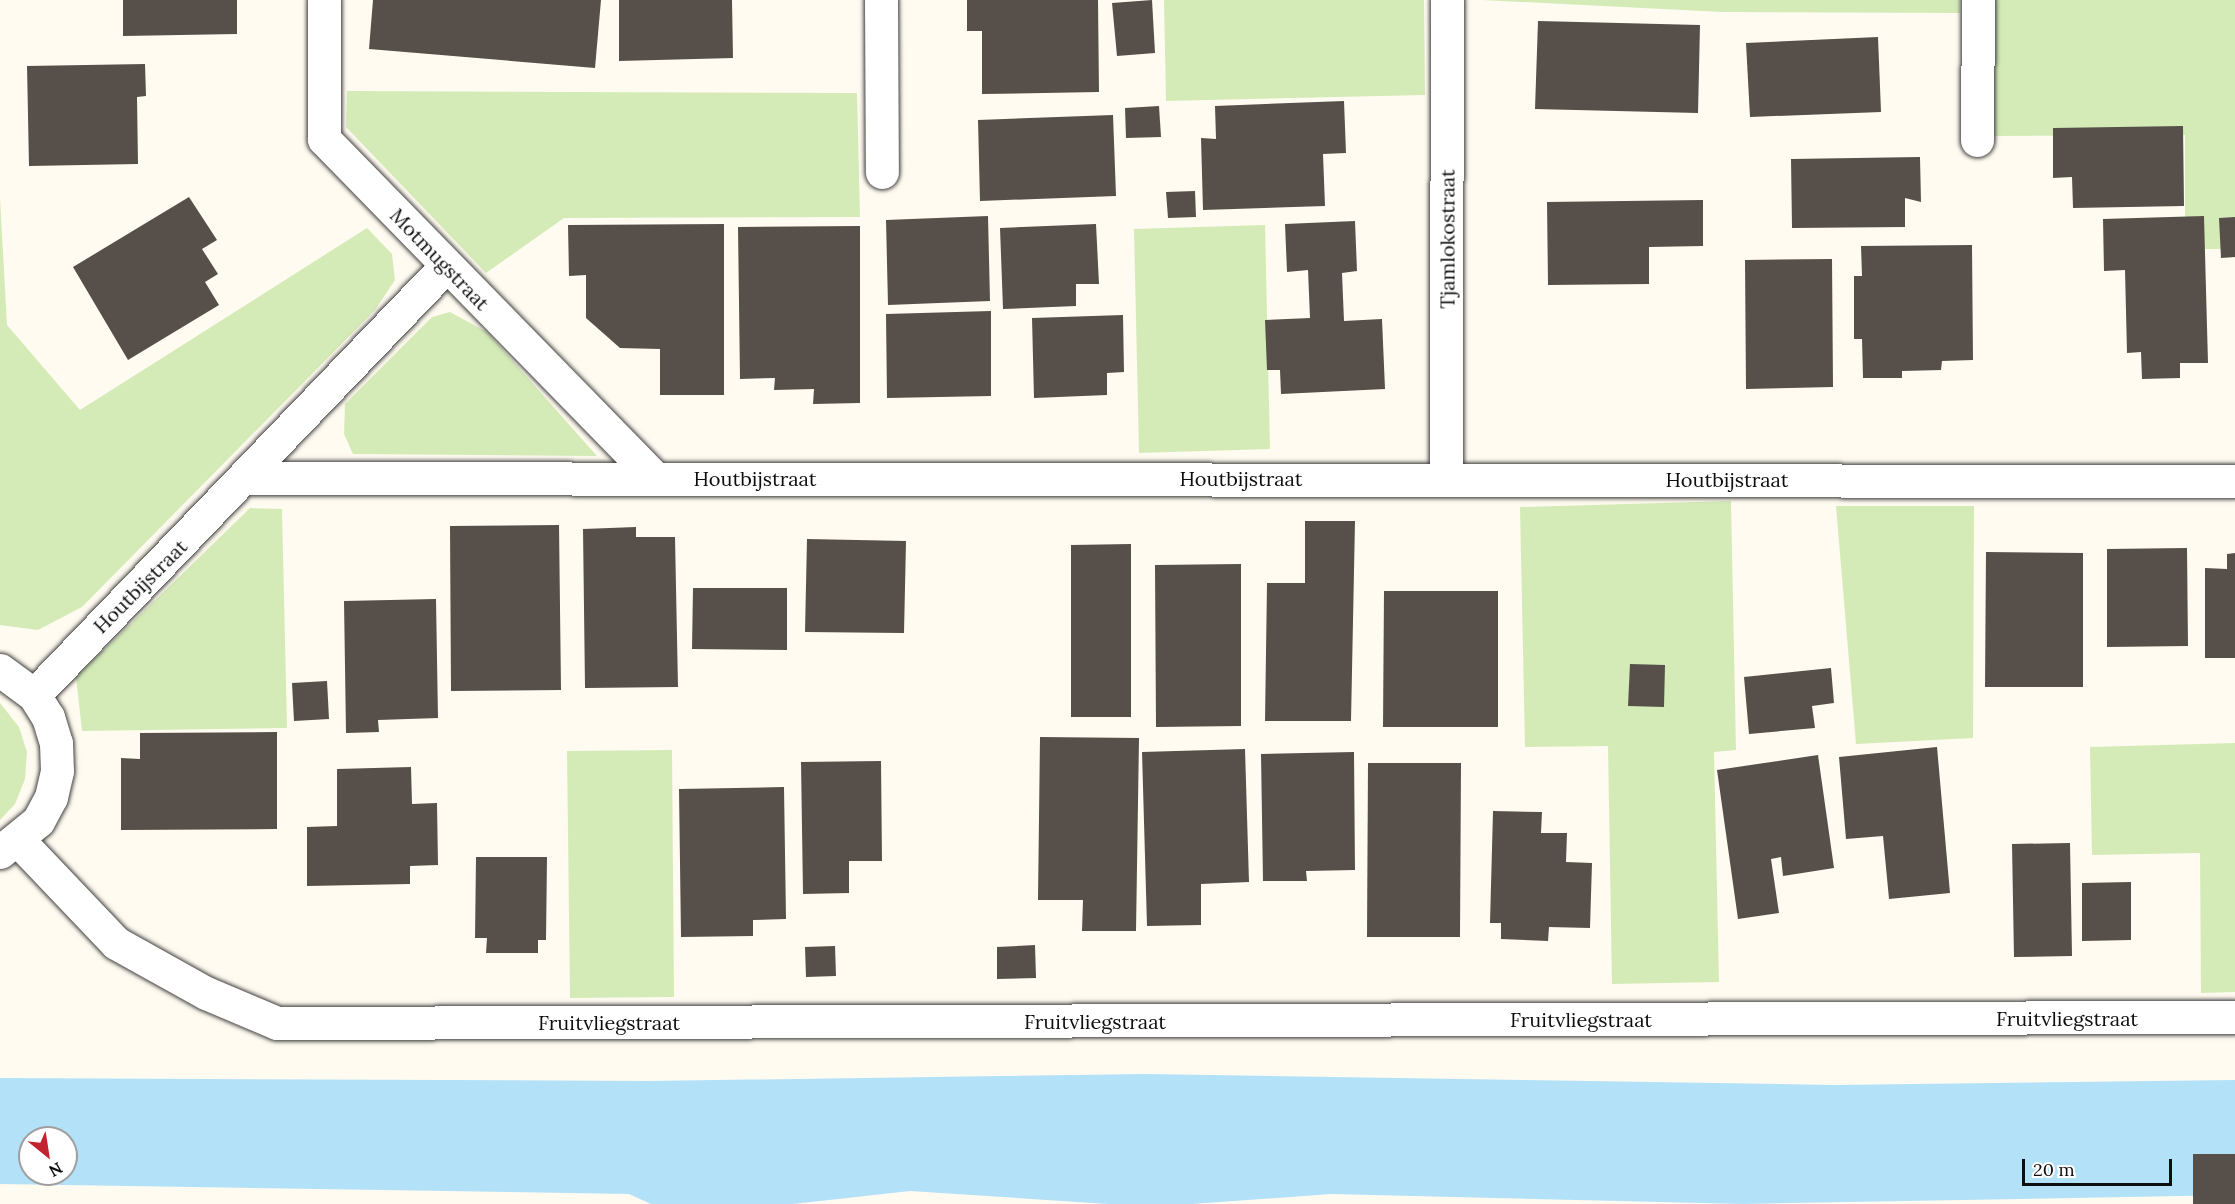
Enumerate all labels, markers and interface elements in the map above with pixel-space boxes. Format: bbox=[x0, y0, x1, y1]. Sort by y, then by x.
street label: Tjamlokostraat bbox=[1435, 169, 1459, 309]
street label: Motmugstraat bbox=[385, 203, 495, 315]
street label: Houtbijstraat bbox=[694, 466, 816, 490]
street label: Houtbijstraat bbox=[1180, 466, 1302, 490]
street label: Houtbijstraat bbox=[1666, 467, 1788, 491]
street label: Houtbijstraat bbox=[88, 534, 192, 638]
street label: Fruitvliegstraat bbox=[1996, 1006, 2138, 1030]
street label: Fruitvliegstraat bbox=[1510, 1007, 1652, 1031]
street label: Fruitvliegstraat bbox=[1024, 1009, 1166, 1033]
street label: Fruitvliegstraat bbox=[538, 1010, 680, 1034]
north arrow bbox=[18, 1126, 78, 1186]
scale bar bbox=[2025, 1147, 2175, 1185]
text: N bbox=[46, 1158, 66, 1182]
text: 20 m bbox=[2033, 1158, 2075, 1181]

